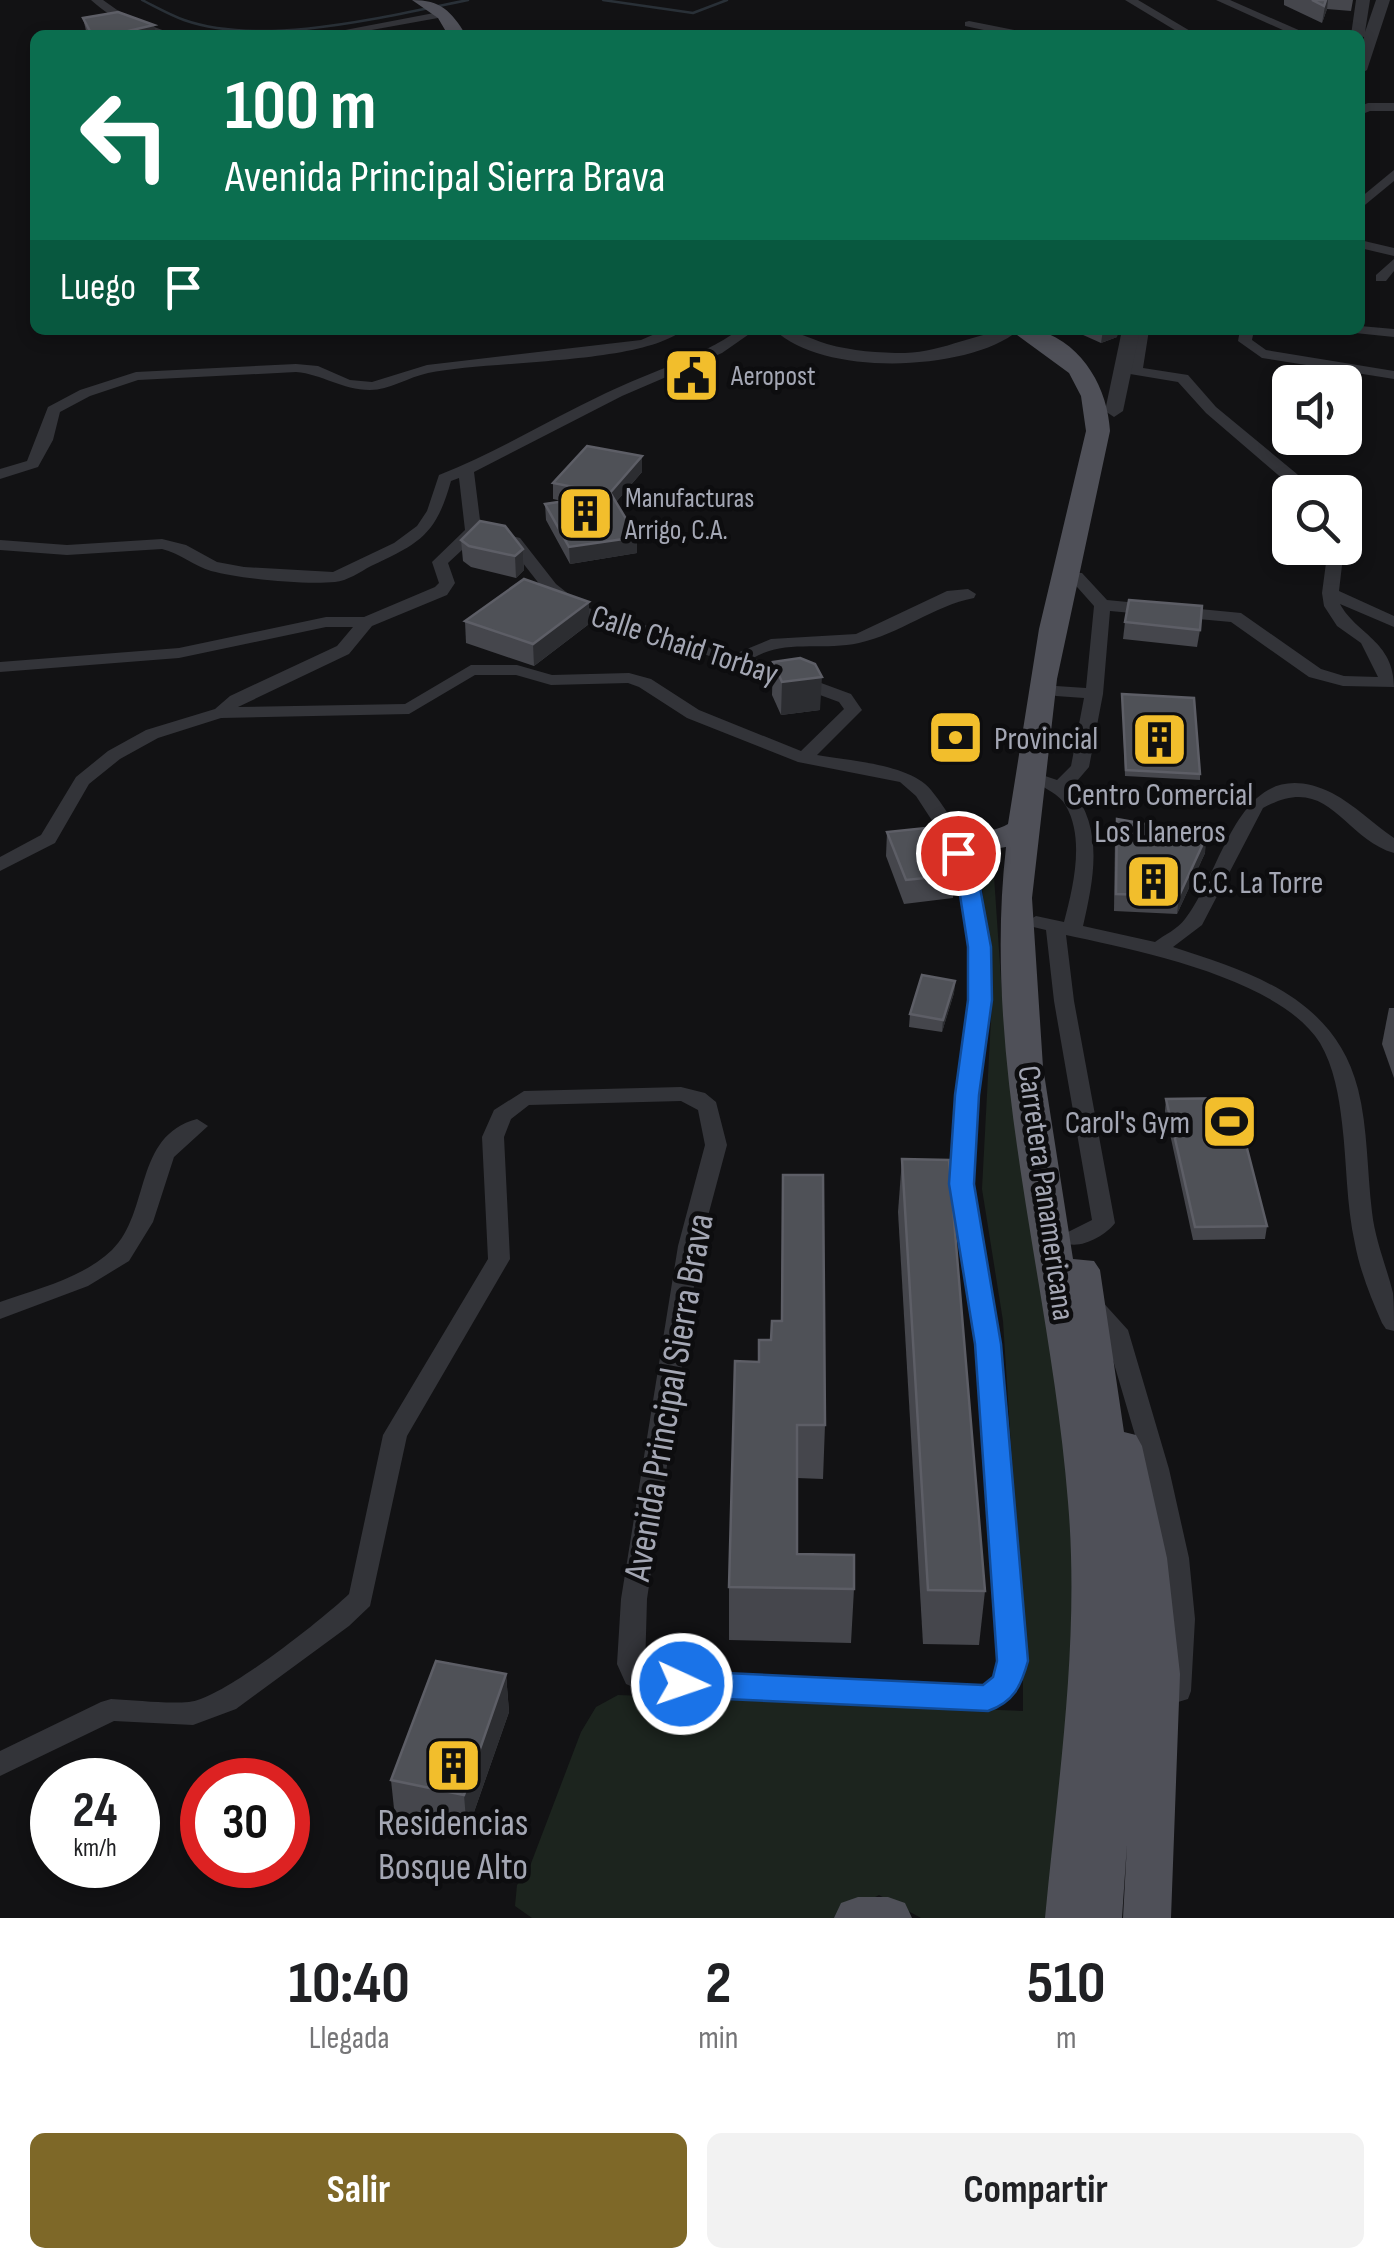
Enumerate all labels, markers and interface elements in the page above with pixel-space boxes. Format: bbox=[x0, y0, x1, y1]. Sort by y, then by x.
text: 100 m bbox=[225, 65, 376, 149]
icon: left bbox=[60, 70, 190, 200]
text: Avenida Principal Sierra Brava bbox=[225, 150, 666, 205]
icon: arrive bbox=[156, 260, 211, 315]
text: Luego bbox=[60, 265, 136, 310]
public building icon: Aeropost bbox=[662, 345, 722, 405]
place label: Aeropost bbox=[730, 360, 816, 393]
map controls bbox=[1272, 365, 1362, 565]
button: sound bbox=[1272, 365, 1362, 455]
button: search bbox=[1272, 475, 1362, 565]
place label: Manufacturas Arrigo, C.A. bbox=[624, 482, 754, 547]
building icon: Manufacturas Arrigo, C.A. bbox=[556, 483, 616, 543]
street label: Calle Chaid Torbay bbox=[586, 597, 783, 694]
bank icon: Provincial bbox=[925, 708, 985, 768]
building icon: Centro Comercial Los Llaneros bbox=[1130, 710, 1190, 770]
place label: Provincial bbox=[994, 720, 1098, 759]
place label: Centro Comercial Los Llaneros bbox=[1067, 776, 1253, 852]
pin bbox=[916, 811, 1001, 896]
icon: arrive bbox=[931, 826, 986, 881]
building icon: C.C. La Torre bbox=[1123, 852, 1183, 912]
place label: C.C. La Torre bbox=[1192, 864, 1323, 903]
street label: Carretera Panamericana bbox=[1008, 1063, 1083, 1323]
sports icon: Carol's Gym bbox=[1199, 1092, 1259, 1152]
place label: Carol's Gym bbox=[1065, 1104, 1190, 1143]
street label: Avenida Principal Sierra Brava bbox=[615, 1210, 724, 1585]
position arrow bbox=[630, 1632, 734, 1736]
building icon: Residencias Bosque Alto bbox=[423, 1735, 483, 1795]
speed limit sign: 30 bbox=[180, 1758, 310, 1888]
text: 24 bbox=[73, 1781, 117, 1841]
place label: Residencias Bosque Alto bbox=[377, 1801, 529, 1890]
text: km/h bbox=[73, 1833, 117, 1864]
text: 10:40 bbox=[289, 1948, 410, 2020]
text: 2 bbox=[705, 1948, 732, 2020]
text: 510 bbox=[1027, 1948, 1105, 2020]
text: Llegada bbox=[309, 2019, 390, 2058]
text: min bbox=[698, 2019, 738, 2058]
text: m bbox=[1056, 2019, 1077, 2058]
button: Salir bbox=[30, 2133, 687, 2248]
button: Compartir bbox=[707, 2133, 1364, 2248]

